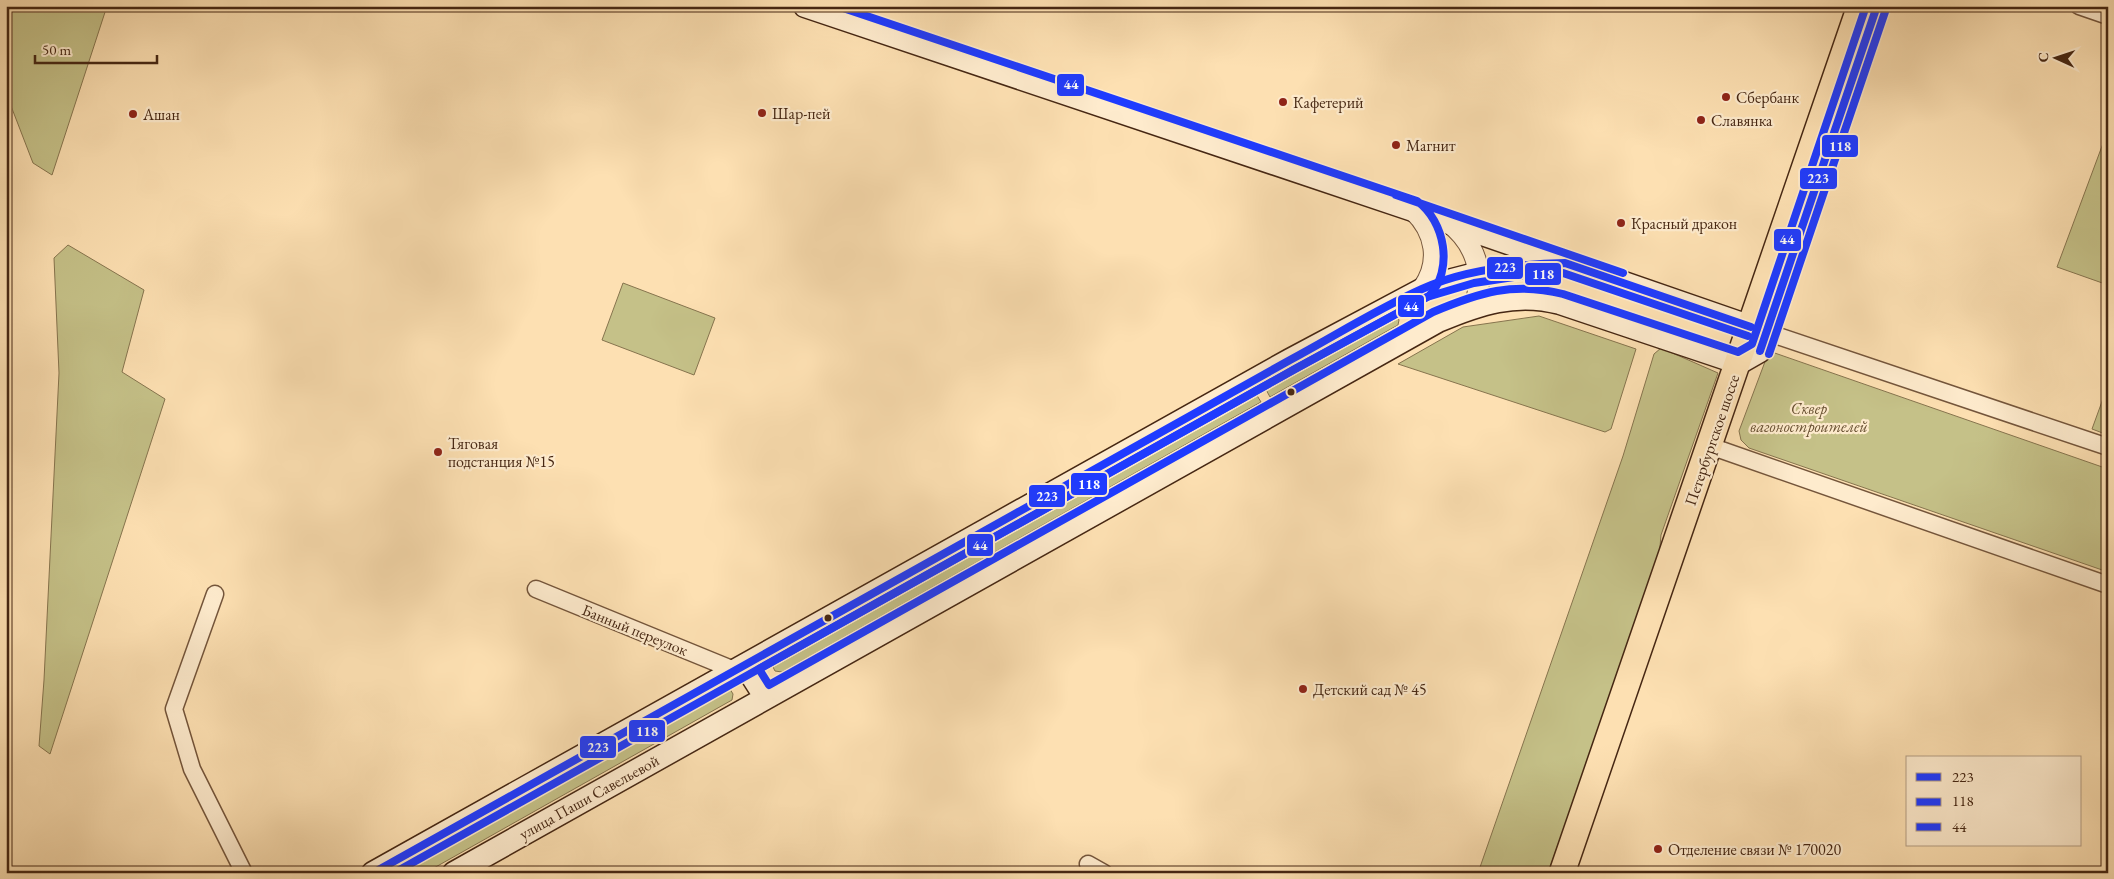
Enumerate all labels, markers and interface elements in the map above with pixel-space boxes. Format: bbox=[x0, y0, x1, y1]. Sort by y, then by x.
scale bar bbox=[35, 32, 158, 64]
north arrow bbox=[2032, 32, 2082, 82]
text: 50 m bbox=[42, 40, 71, 59]
text: С bbox=[2034, 52, 2052, 63]
line badge: 44 bbox=[1056, 73, 1085, 97]
text: 44 bbox=[1064, 75, 1079, 93]
place label: Сбербанк bbox=[1736, 87, 1799, 108]
marker: Сбербанк bbox=[1720, 91, 1732, 103]
place label: Кафетерий bbox=[1293, 92, 1364, 113]
marker: Кафетерий bbox=[1277, 96, 1289, 108]
place label: Шар-пей bbox=[772, 103, 831, 124]
place label: Ашан bbox=[142, 104, 180, 125]
marker: Шар-пей bbox=[756, 107, 768, 119]
marker: Ашан bbox=[127, 108, 139, 120]
place label: Славянка bbox=[1711, 110, 1773, 131]
marker: Славянка bbox=[1695, 114, 1707, 126]
line badge: 118 bbox=[1821, 134, 1859, 158]
place label: Магнит bbox=[1406, 135, 1456, 156]
text: 118 bbox=[1829, 137, 1851, 155]
marker: Магнит bbox=[1390, 139, 1402, 151]
line badge: 223 bbox=[1799, 167, 1838, 190]
text: 223 bbox=[1807, 169, 1829, 187]
place label: Красный дракон bbox=[1631, 213, 1737, 234]
marker: Красный дракон bbox=[1615, 217, 1627, 229]
line badge: 44 bbox=[1773, 228, 1802, 252]
text: 44 bbox=[1780, 230, 1795, 248]
line badge: 223 bbox=[1486, 256, 1524, 280]
text: 223 bbox=[1494, 258, 1516, 276]
line badge: 118 bbox=[1524, 262, 1562, 286]
text: 118 bbox=[1532, 265, 1554, 283]
line badge: 44 bbox=[1397, 294, 1425, 318]
text: 44 bbox=[1404, 297, 1419, 315]
street label: Петербургское шоссе bbox=[1680, 372, 1744, 508]
unlabelled marker bbox=[1286, 387, 1296, 397]
park label: Сквер вагоностроителей bbox=[1750, 398, 1868, 437]
place label: Тяговая подстанция №15 bbox=[448, 433, 555, 472]
marker: Тяговая подстанция №15 bbox=[432, 446, 444, 458]
line badge: 118 bbox=[1070, 472, 1108, 496]
text: 118 bbox=[1078, 475, 1100, 493]
line badge: 223 bbox=[1028, 484, 1066, 508]
text: 223 bbox=[1036, 487, 1058, 505]
line badge: 44 bbox=[966, 533, 994, 557]
text: 44 bbox=[973, 536, 988, 554]
street label: Банный переулок bbox=[579, 599, 691, 661]
unlabelled marker bbox=[823, 613, 833, 623]
place label: Детский сад № 45 bbox=[1313, 679, 1427, 700]
marker: Детский сад № 45 bbox=[1297, 683, 1309, 695]
line badge: 118 bbox=[628, 719, 666, 743]
text: 118 bbox=[636, 722, 658, 740]
line badge: 223 bbox=[579, 735, 617, 759]
text: 223 bbox=[587, 738, 609, 756]
street label: улица Паши Савельевой bbox=[515, 749, 663, 844]
legend bbox=[1906, 756, 2082, 846]
text: 223 bbox=[1952, 767, 1974, 786]
text: 118 bbox=[1952, 791, 1974, 810]
text: 44 bbox=[1952, 817, 1967, 836]
place label: Отделение связи № 170020 bbox=[1668, 839, 1841, 860]
marker: Отделение связи № 170020 bbox=[1652, 843, 1664, 855]

